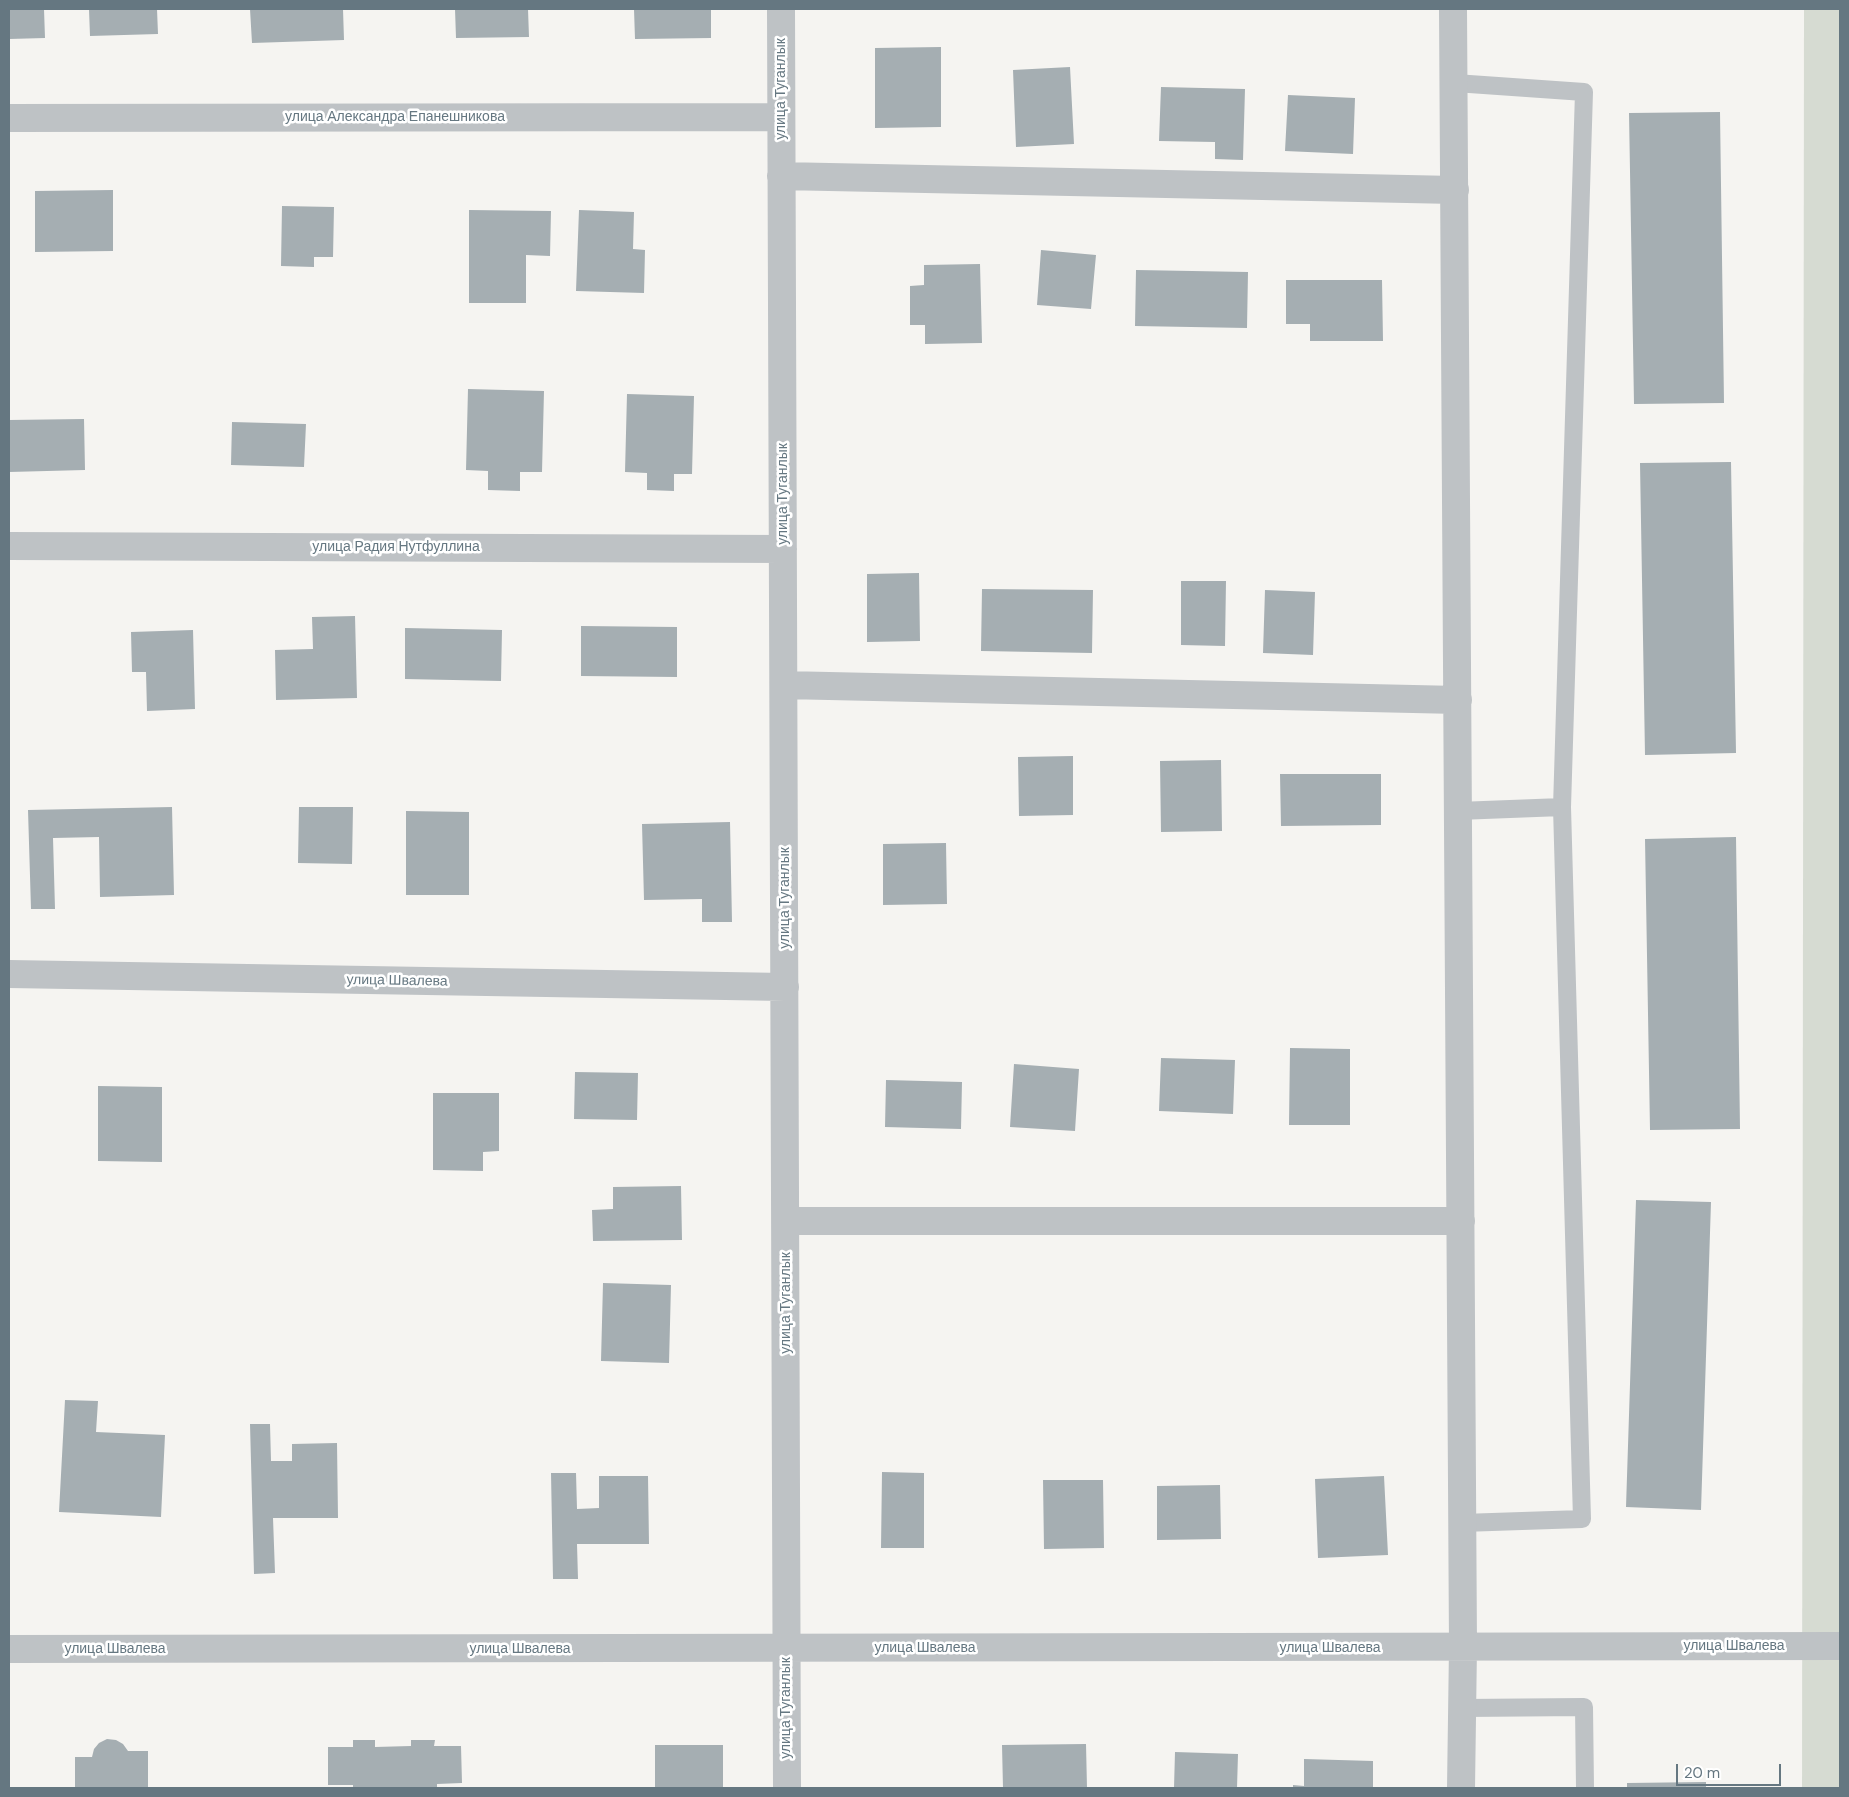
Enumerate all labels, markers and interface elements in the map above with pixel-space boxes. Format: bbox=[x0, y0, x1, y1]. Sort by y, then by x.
street label: улица Туганлык bbox=[773, 38, 789, 140]
street label: улица Александра Епанешникова bbox=[285, 109, 505, 125]
street label: улица Туганлык bbox=[775, 443, 791, 545]
street label: улица Радия Нутфуллина bbox=[312, 539, 480, 555]
street label: улица Туганлык bbox=[777, 847, 793, 949]
street label: улица Швалева bbox=[346, 972, 448, 990]
street label: улица Туганлык bbox=[778, 1252, 794, 1354]
street label: улица Швалева bbox=[1683, 1638, 1785, 1654]
street label: улица Швалева bbox=[874, 1640, 976, 1656]
street label: улица Швалева bbox=[1279, 1640, 1381, 1656]
street label: улица Швалева bbox=[64, 1641, 166, 1657]
street label: улица Швалева bbox=[469, 1641, 571, 1657]
street label: улица Туганлык bbox=[778, 1657, 794, 1759]
scale bar bbox=[1679, 1754, 1784, 1786]
text: 20 m bbox=[1684, 1763, 1720, 1783]

